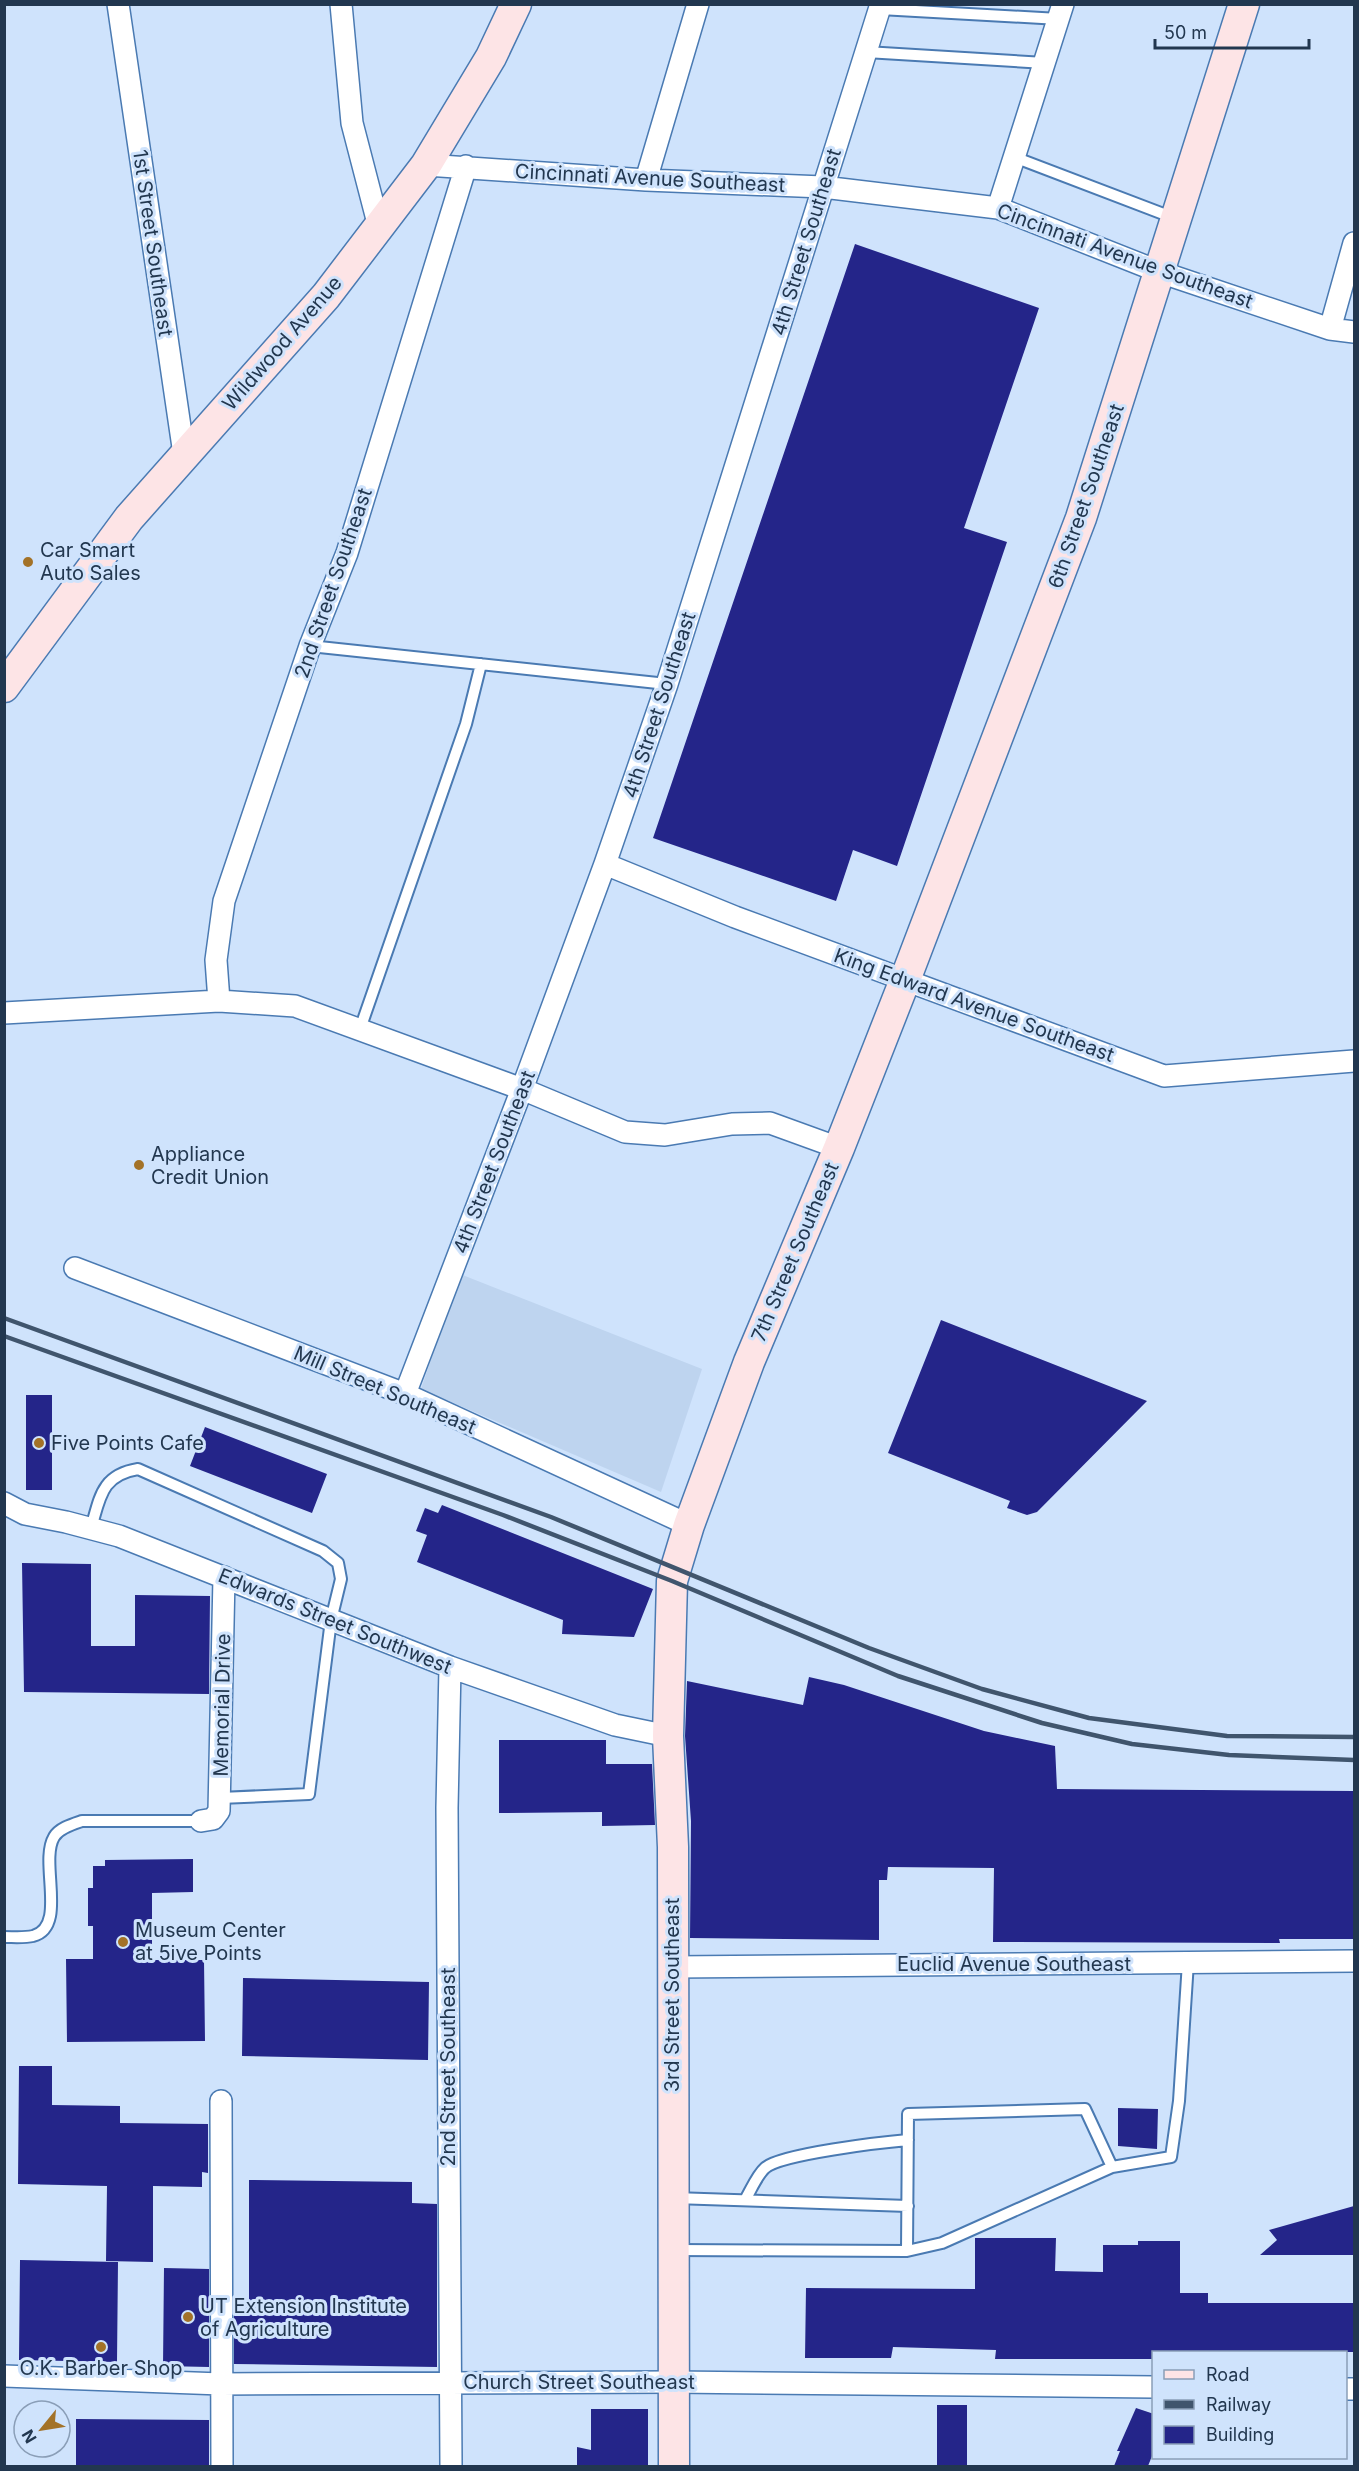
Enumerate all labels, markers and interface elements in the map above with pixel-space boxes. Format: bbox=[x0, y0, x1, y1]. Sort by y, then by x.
scale bar bbox=[1155, 12, 1310, 50]
text: 50 m bbox=[1164, 22, 1207, 43]
street label: 4th Street Southeast bbox=[766, 145, 846, 338]
street label: 1st Street Southeast bbox=[128, 148, 178, 338]
street label: Cincinnati Avenue Southeast bbox=[514, 159, 786, 197]
street label: Cincinnati Avenue Southeast bbox=[994, 198, 1257, 314]
street label: Wildwood Avenue bbox=[217, 271, 347, 415]
street label: 6th Street Southeast bbox=[1043, 400, 1129, 591]
street label: 2nd Street Southeast bbox=[289, 485, 377, 681]
place label: Car Smart Auto Sales bbox=[40, 538, 141, 585]
marker: Car Smart Auto Sales bbox=[21, 555, 35, 569]
street label: 4th Street Southeast bbox=[618, 609, 701, 801]
street label: King Edward Avenue Southeast bbox=[831, 943, 1118, 1067]
street label: 4th Street Southeast bbox=[448, 1067, 540, 1257]
place label: Appliance Credit Union bbox=[151, 1142, 269, 1189]
marker: Appliance Credit Union bbox=[132, 1158, 146, 1172]
street label: 7th Street Southeast bbox=[746, 1158, 844, 1345]
street label: Mill Street Southeast bbox=[290, 1341, 480, 1439]
place label: Five Points Cafe bbox=[51, 1431, 204, 1455]
marker: Five Points Cafe bbox=[32, 1436, 46, 1450]
street label: Edwards Street Southwest bbox=[215, 1563, 456, 1679]
street label: Memorial Drive bbox=[209, 1633, 235, 1777]
street label: 3rd Street Southeast bbox=[660, 1897, 684, 2092]
place label: Museum Center at 5ive Points bbox=[135, 1918, 286, 1965]
marker: Museum Center at 5ive Points bbox=[116, 1935, 130, 1949]
street label: Euclid Avenue Southeast bbox=[897, 1952, 1131, 1976]
street label: 2nd Street Southeast bbox=[436, 1967, 460, 2167]
place label: UT Extension Institute of Agriculture bbox=[200, 2294, 407, 2341]
marker: UT Extension Institute of Agriculture bbox=[181, 2310, 195, 2324]
marker: O.K. Barber Shop bbox=[94, 2340, 108, 2354]
legend bbox=[1152, 2351, 1347, 2459]
place label: O.K. Barber Shop bbox=[19, 2356, 183, 2380]
text: Road bbox=[1206, 2364, 1249, 2385]
street label: Church Street Southeast bbox=[463, 2370, 695, 2394]
text: Railway bbox=[1206, 2394, 1271, 2415]
north arrow bbox=[12, 2399, 72, 2459]
text: Building bbox=[1206, 2424, 1274, 2445]
text: N bbox=[17, 2426, 41, 2447]

